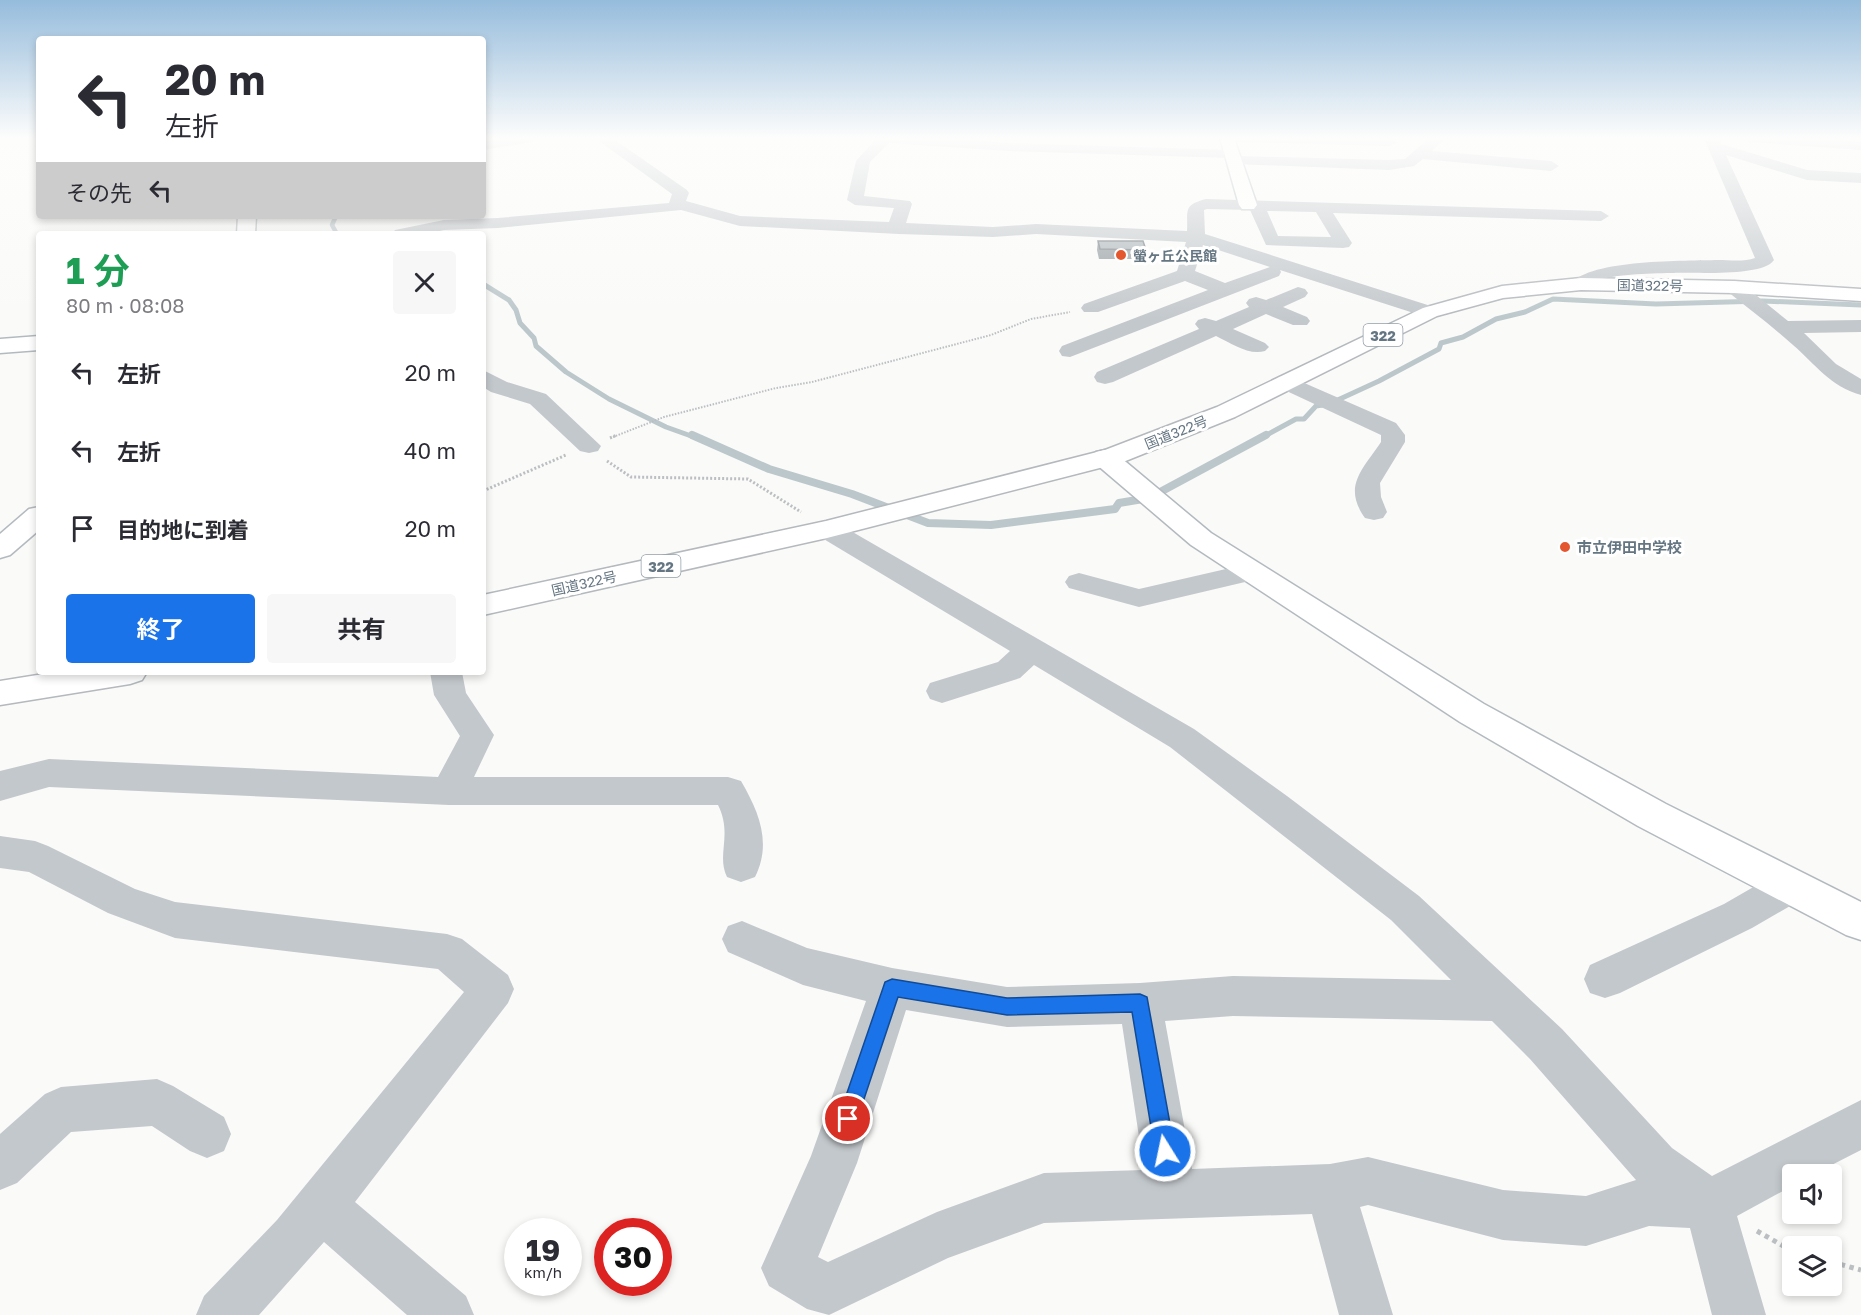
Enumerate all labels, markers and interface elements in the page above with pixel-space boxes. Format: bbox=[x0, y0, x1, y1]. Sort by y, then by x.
text: 20 m bbox=[165, 54, 265, 104]
icon: left bbox=[66, 60, 144, 138]
text: 左折 bbox=[165, 110, 219, 142]
icon: left bbox=[144, 174, 177, 207]
text: その先 bbox=[66, 179, 132, 206]
place label: 螢ヶ丘公民館 bbox=[1133, 247, 1217, 264]
marker: 螢ヶ丘公民館 bbox=[1114, 248, 1128, 262]
text: 1 分 bbox=[66, 249, 130, 292]
button: close bbox=[393, 251, 456, 314]
street label: 国道322号 bbox=[1617, 276, 1683, 294]
text: 80 m · 08:08 bbox=[66, 293, 185, 317]
road number: 322 bbox=[1364, 324, 1402, 346]
icon: left bbox=[66, 356, 99, 389]
text: 20 m bbox=[405, 359, 456, 386]
text: 左折 bbox=[117, 360, 161, 387]
street label: 国道322号 bbox=[1142, 412, 1210, 452]
icon: left bbox=[66, 434, 99, 467]
text: 40 m bbox=[404, 437, 456, 464]
text: 左折 bbox=[117, 438, 161, 465]
icon: arrive bbox=[66, 512, 99, 545]
text: 20 m bbox=[405, 515, 456, 542]
text: 目的地に到着 bbox=[117, 516, 249, 543]
place label: 市立伊田中学校 bbox=[1577, 538, 1682, 556]
marker: 市立伊田中学校 bbox=[1558, 540, 1572, 554]
road number: 322 bbox=[642, 555, 680, 577]
street label: 国道322号 bbox=[550, 567, 618, 599]
button: 終了 bbox=[66, 594, 255, 663]
button: 共有 bbox=[267, 594, 456, 663]
pin bbox=[822, 1093, 873, 1144]
icon: arrive bbox=[831, 1102, 864, 1135]
position arrow bbox=[1133, 1119, 1197, 1183]
map controls bbox=[1782, 1164, 1842, 1296]
button: sound bbox=[1782, 1164, 1842, 1224]
speed limit sign: 30 bbox=[594, 1218, 672, 1296]
text: 19 bbox=[526, 1232, 560, 1268]
button: layers bbox=[1782, 1236, 1842, 1296]
text: km/h bbox=[524, 1263, 562, 1281]

